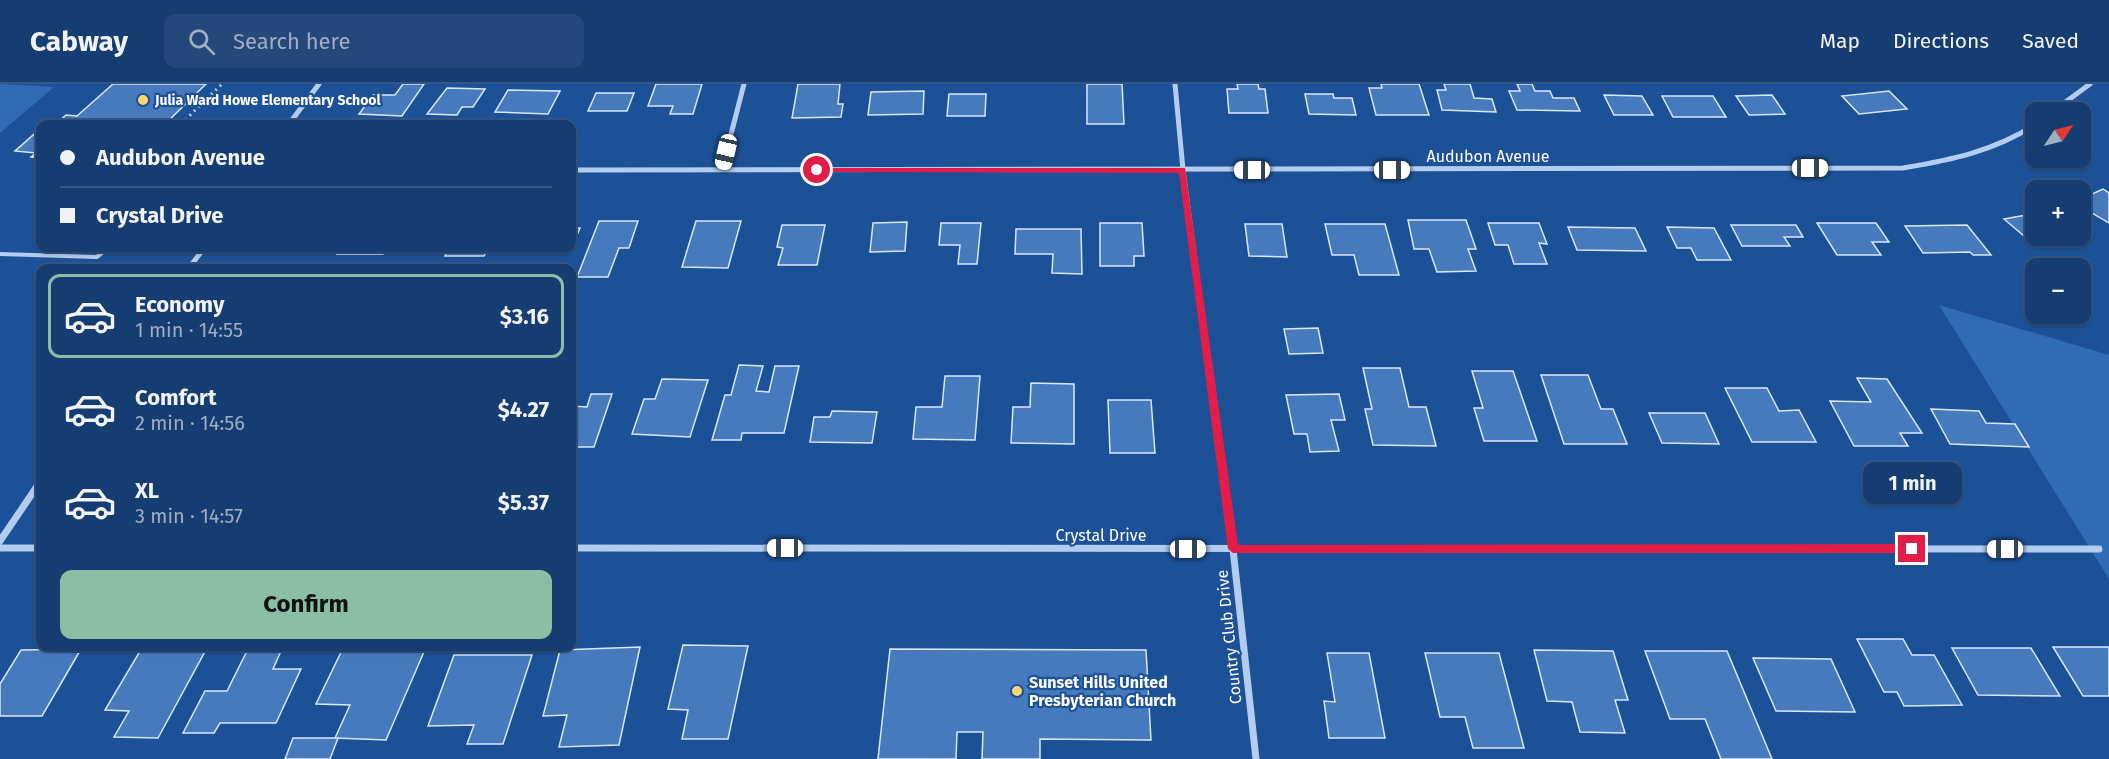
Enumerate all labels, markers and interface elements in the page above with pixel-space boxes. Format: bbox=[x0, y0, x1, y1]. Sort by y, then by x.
search box bbox=[164, 14, 584, 68]
text: Cabway bbox=[30, 25, 128, 58]
icon: search bbox=[185, 25, 218, 58]
text: Search here bbox=[233, 28, 350, 55]
text: Map bbox=[1820, 28, 1860, 54]
text: Directions bbox=[1893, 28, 1989, 54]
text: Saved bbox=[2022, 28, 2079, 54]
place label: Julia Ward Howe Elementary School bbox=[154, 92, 382, 109]
marker: Julia Ward Howe Elementary School bbox=[136, 93, 150, 107]
north arrow bbox=[2025, 102, 2091, 168]
map controls bbox=[2025, 102, 2091, 324]
car bbox=[713, 132, 739, 172]
text: Audubon Avenue bbox=[96, 144, 265, 171]
street label: Audubon Avenue bbox=[1427, 147, 1549, 166]
route start bbox=[803, 156, 830, 183]
car bbox=[1792, 159, 1828, 177]
car bbox=[1234, 161, 1270, 179]
car bbox=[1374, 161, 1410, 179]
button: + bbox=[2025, 180, 2091, 246]
text: Crystal Drive bbox=[96, 202, 223, 229]
button: − bbox=[2025, 258, 2091, 324]
icon: car bbox=[63, 289, 117, 343]
text: Economy bbox=[135, 291, 224, 318]
text: $3.16 bbox=[500, 303, 549, 330]
text: 1 min · 14:55 bbox=[135, 318, 243, 342]
icon: car bbox=[63, 382, 117, 436]
text: Comfort bbox=[135, 384, 216, 411]
text: $4.27 bbox=[498, 396, 549, 423]
text: 2 min · 14:56 bbox=[135, 411, 245, 435]
callout: 1 min bbox=[1862, 462, 1962, 504]
text: 1 min bbox=[1888, 471, 1937, 495]
icon: car bbox=[63, 475, 117, 529]
text: XL bbox=[135, 477, 159, 504]
text: $5.37 bbox=[498, 489, 549, 516]
text: 3 min · 14:57 bbox=[135, 504, 243, 528]
street label: Crystal Drive bbox=[1056, 526, 1146, 545]
route end bbox=[1898, 535, 1925, 562]
car bbox=[767, 539, 803, 557]
car bbox=[1170, 540, 1206, 558]
car bbox=[1987, 540, 2023, 558]
street label: Country Club Drive bbox=[1213, 569, 1245, 705]
button: Confirm bbox=[60, 570, 552, 639]
place label: Sunset Hills United Presbyterian Church bbox=[1029, 673, 1176, 710]
marker: Sunset Hills United Presbyterian Church bbox=[1010, 684, 1024, 698]

